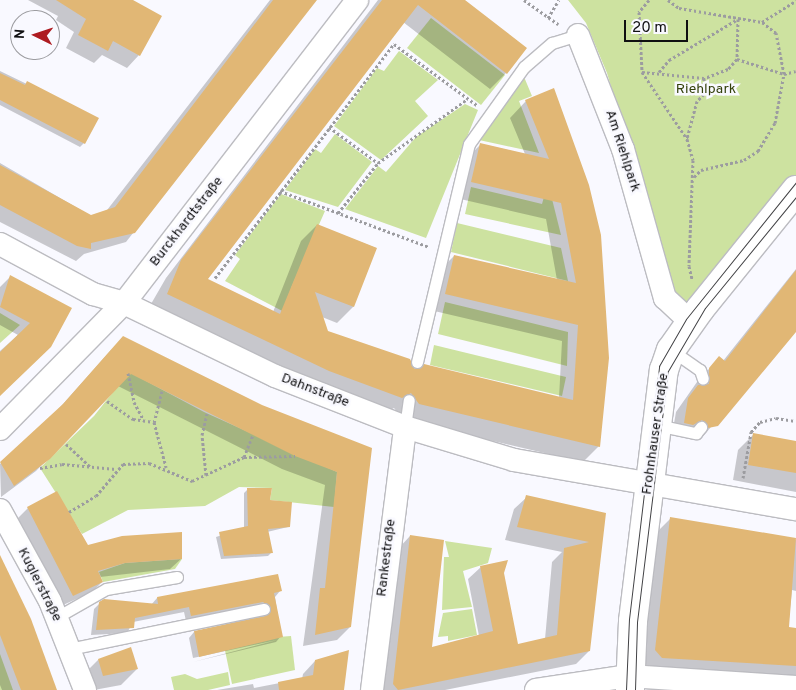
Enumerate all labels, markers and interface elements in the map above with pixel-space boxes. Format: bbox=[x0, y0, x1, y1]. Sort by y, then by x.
north arrow bbox=[10, 10, 60, 60]
scale bar bbox=[626, 10, 690, 42]
text: 20 m bbox=[632, 19, 667, 38]
text: N bbox=[12, 28, 29, 40]
park label: Riehlpark bbox=[676, 82, 736, 98]
street label: Am Riehlpark bbox=[601, 108, 643, 194]
street label: Burckhardtstraße bbox=[147, 174, 227, 270]
street label: Dahnstraße bbox=[279, 370, 351, 412]
street label: Frohnhauser Straße bbox=[639, 372, 673, 496]
street label: Rankestraße bbox=[374, 518, 400, 598]
street label: Kuglerstraße bbox=[13, 545, 65, 625]

